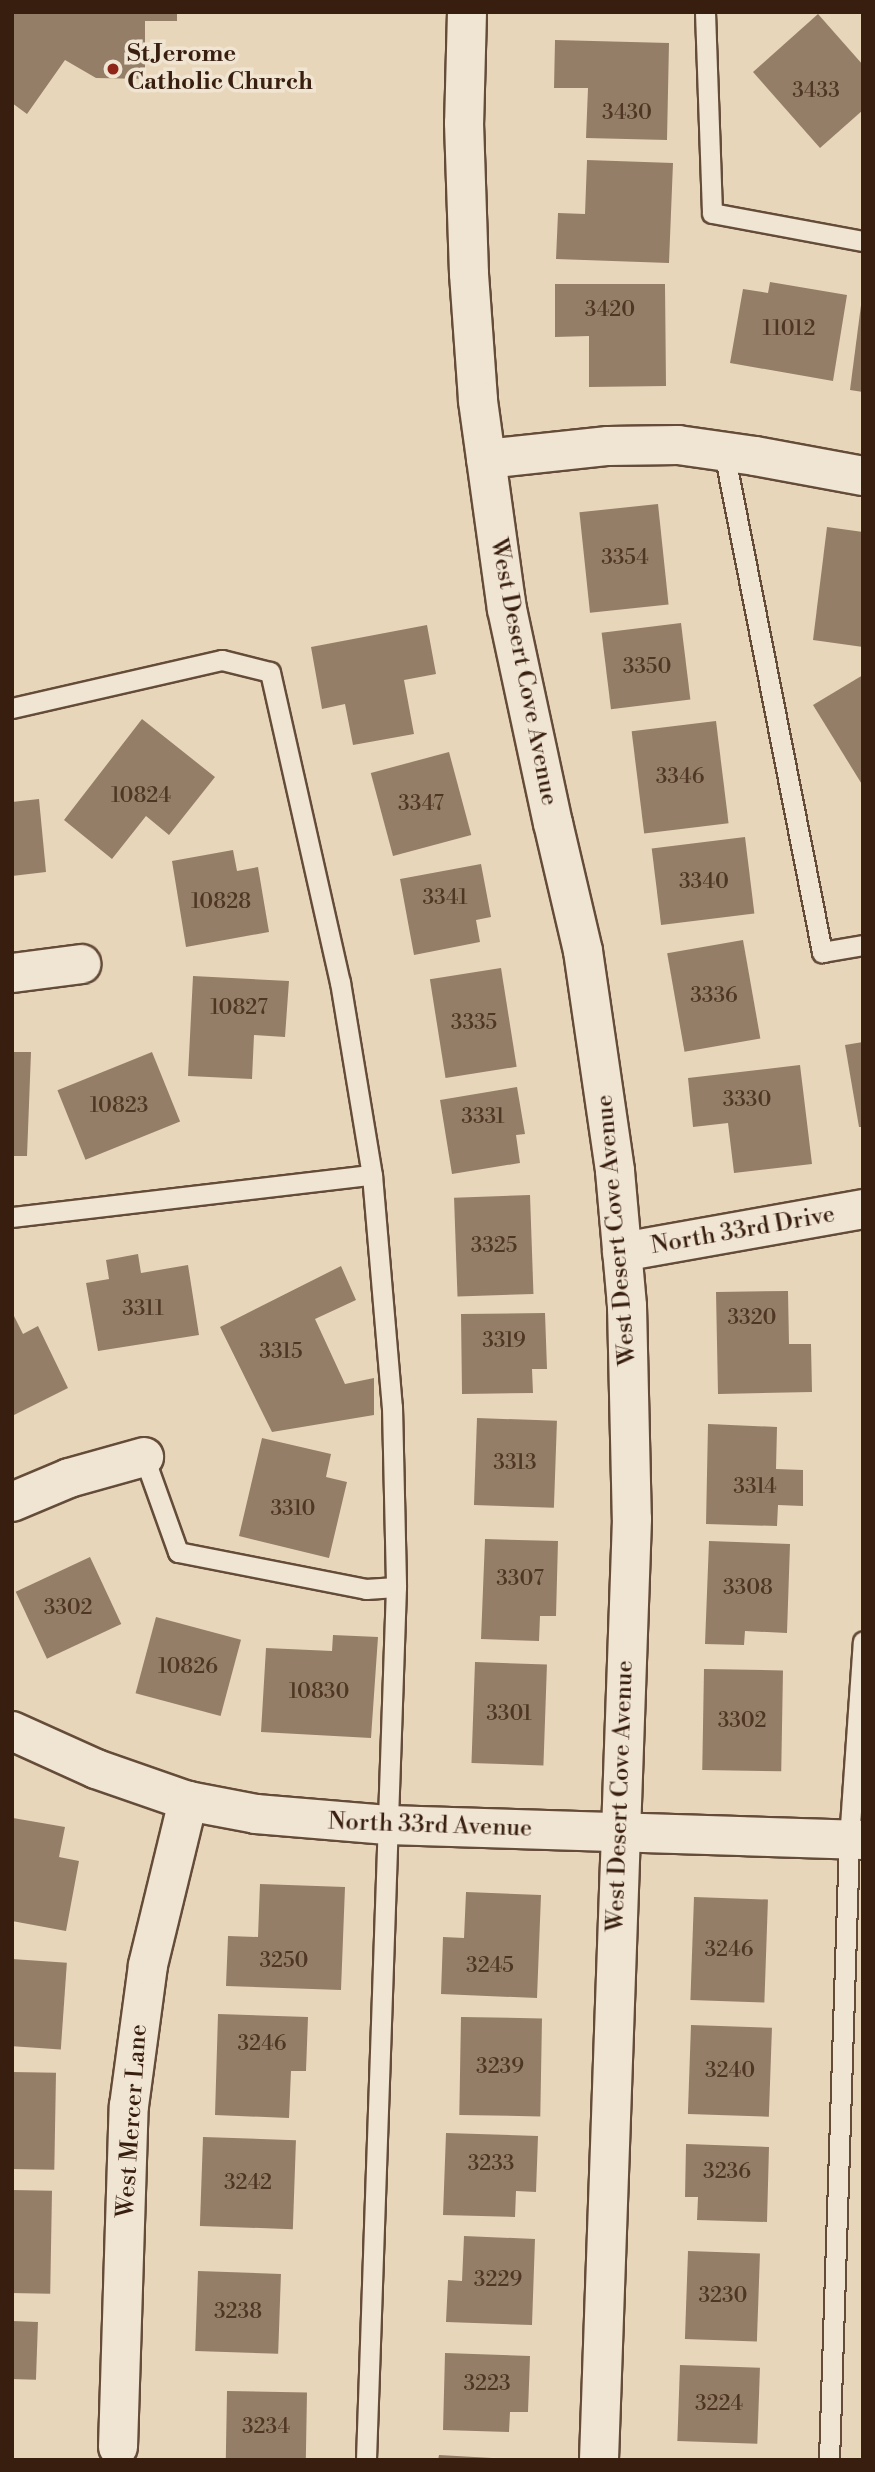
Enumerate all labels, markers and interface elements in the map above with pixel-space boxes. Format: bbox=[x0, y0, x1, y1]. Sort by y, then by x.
place label: St Jerome Catholic Church bbox=[127, 41, 313, 97]
marker: St Jerome Catholic Church bbox=[105, 61, 121, 77]
house number: 3433 bbox=[792, 78, 840, 104]
house number: 3430 bbox=[602, 100, 652, 126]
house number: 3420 bbox=[585, 297, 635, 323]
house number: 11012 bbox=[763, 316, 815, 342]
street label: West Desert Cove Avenue bbox=[483, 536, 563, 808]
house number: 3354 bbox=[601, 545, 649, 571]
house number: 3350 bbox=[623, 654, 671, 680]
house number: 3346 bbox=[656, 764, 704, 790]
house number: 10824 bbox=[111, 783, 171, 809]
house number: 3347 bbox=[398, 791, 444, 817]
house number: 3340 bbox=[679, 869, 729, 895]
house number: 3341 bbox=[422, 885, 468, 911]
house number: 10828 bbox=[191, 889, 251, 915]
house number: 3336 bbox=[690, 983, 738, 1009]
house number: 10827 bbox=[210, 995, 268, 1021]
house number: 3335 bbox=[451, 1010, 497, 1036]
house number: 3330 bbox=[723, 1087, 771, 1113]
house number: 10823 bbox=[90, 1093, 148, 1119]
street label: West Desert Cove Avenue bbox=[591, 1093, 643, 1367]
house number: 3331 bbox=[461, 1104, 505, 1130]
street label: North 33rd Drive bbox=[649, 1201, 837, 1261]
house number: 3325 bbox=[471, 1233, 517, 1259]
house number: 3311 bbox=[122, 1296, 164, 1322]
house number: 3320 bbox=[727, 1305, 777, 1331]
house number: 3319 bbox=[482, 1328, 526, 1354]
house number: 3315 bbox=[259, 1339, 303, 1365]
house number: 3313 bbox=[493, 1450, 537, 1476]
house number: 3314 bbox=[733, 1474, 777, 1500]
house number: 3310 bbox=[271, 1496, 315, 1522]
house number: 3307 bbox=[496, 1566, 544, 1592]
house number: 3308 bbox=[723, 1575, 773, 1601]
house number: 3302 bbox=[44, 1595, 92, 1621]
house number: 10826 bbox=[158, 1654, 218, 1680]
street label: West Desert Cove Avenue bbox=[602, 1660, 640, 1932]
house number: 10830 bbox=[289, 1679, 349, 1705]
house number: 3301 bbox=[486, 1701, 532, 1727]
house number: 3302 bbox=[718, 1708, 766, 1734]
street label: North 33rd Avenue bbox=[327, 1808, 533, 1844]
house number: 3246 bbox=[705, 1937, 753, 1963]
house number: 3250 bbox=[259, 1948, 309, 1974]
house number: 3245 bbox=[466, 1953, 514, 1979]
street label: West Mercer Lane bbox=[112, 2023, 154, 2219]
house number: 3246 bbox=[238, 2031, 286, 2057]
house number: 3239 bbox=[476, 2054, 524, 2080]
house number: 3240 bbox=[705, 2058, 755, 2084]
house number: 3233 bbox=[468, 2151, 514, 2177]
house number: 3236 bbox=[703, 2159, 751, 2185]
house number: 3242 bbox=[224, 2170, 272, 2196]
house number: 3229 bbox=[474, 2267, 522, 2293]
house number: 3230 bbox=[698, 2283, 748, 2309]
house number: 3238 bbox=[214, 2299, 262, 2325]
house number: 3223 bbox=[463, 2371, 511, 2397]
house number: 3224 bbox=[695, 2391, 743, 2417]
house number: 3234 bbox=[242, 2414, 290, 2440]

